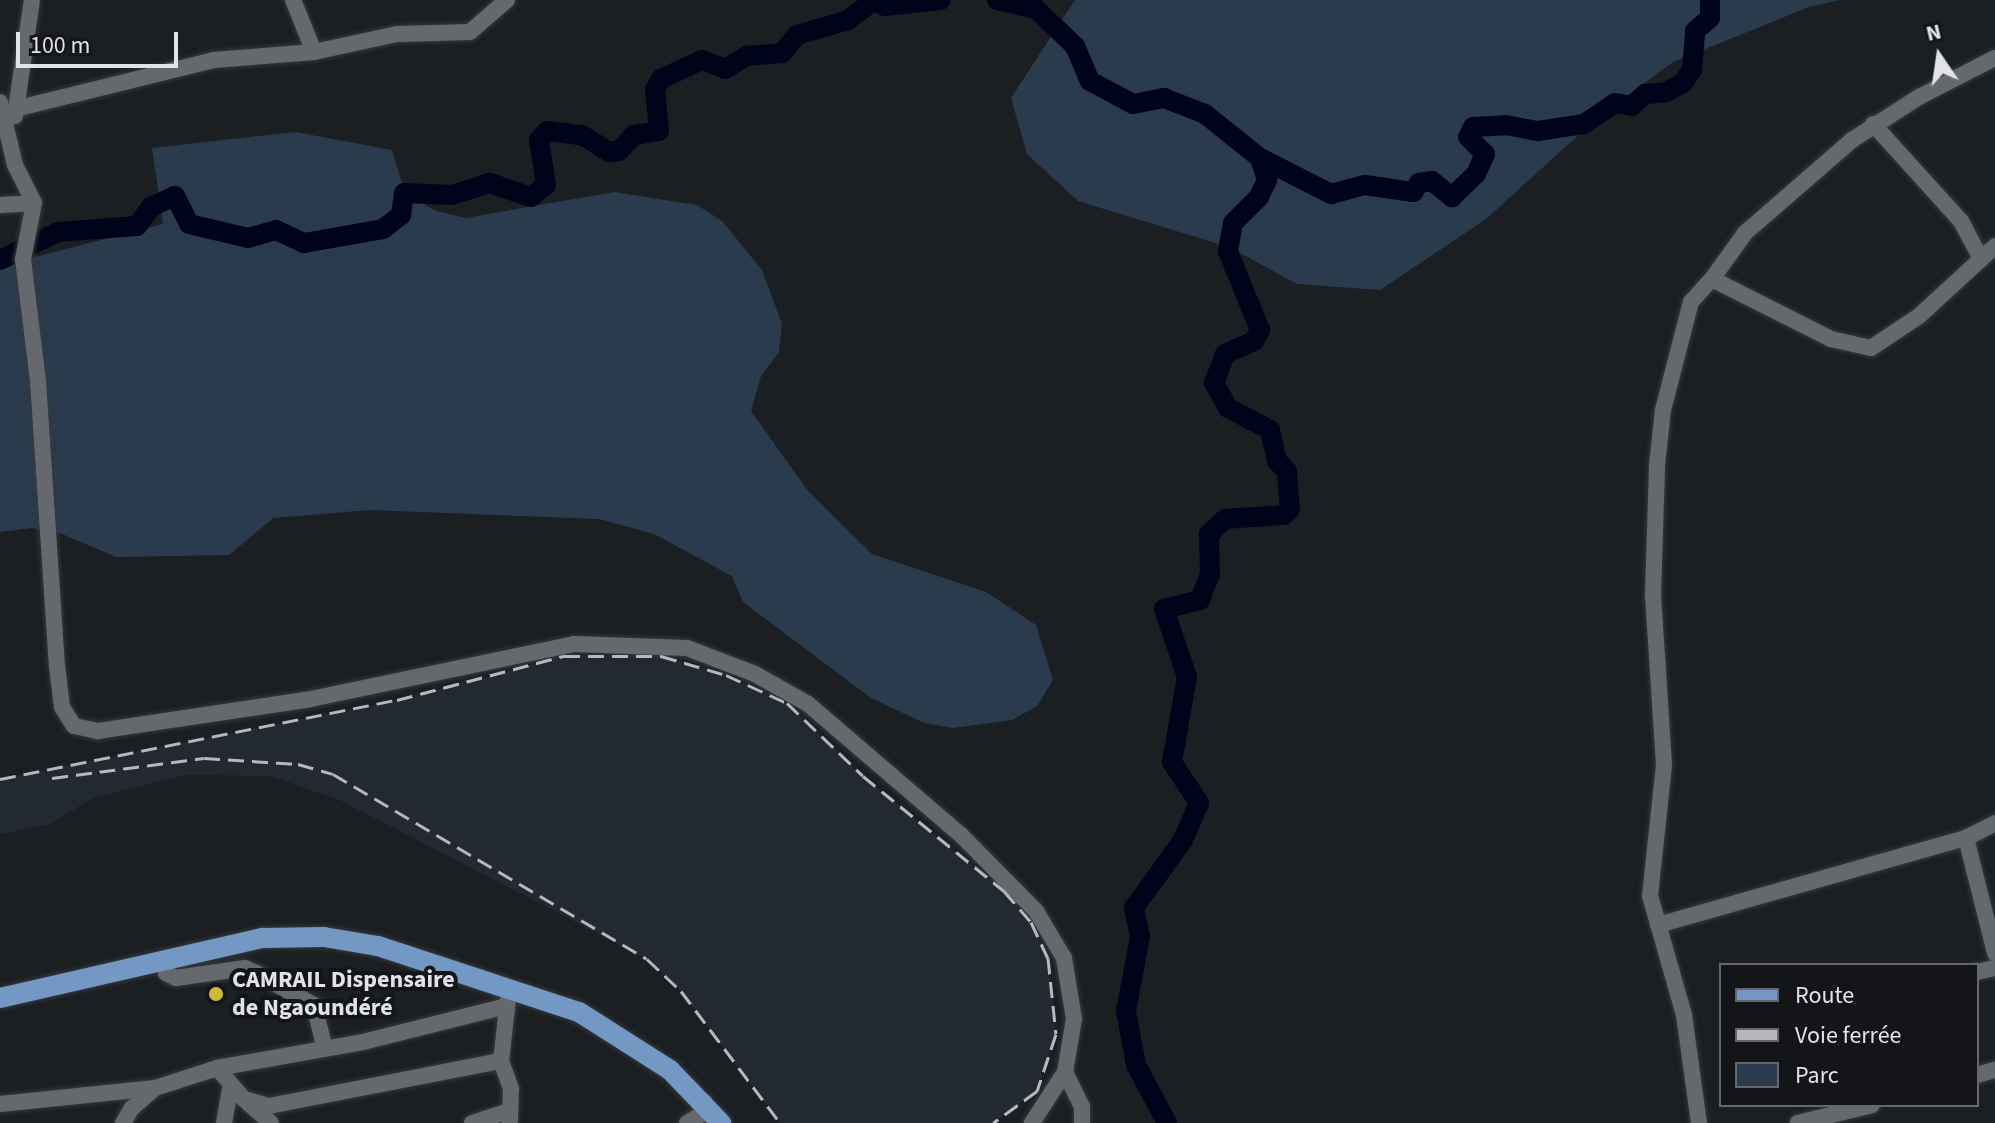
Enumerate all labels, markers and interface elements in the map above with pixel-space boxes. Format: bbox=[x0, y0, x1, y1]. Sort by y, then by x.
text: N bbox=[1923, 15, 1944, 50]
scale bar bbox=[20, 16, 182, 66]
north arrow bbox=[1899, 16, 1979, 96]
text: 100 m bbox=[30, 28, 90, 63]
legend bbox=[1719, 963, 1979, 1107]
place label: CAMRAIL Dispensaire de Ngaoundéré bbox=[232, 966, 455, 1022]
text: Route bbox=[1795, 978, 1854, 1013]
marker: CAMRAIL Dispensaire de Ngaoundéré bbox=[207, 985, 225, 1003]
text: Voie ferrée bbox=[1795, 1018, 1902, 1053]
text: Parc bbox=[1795, 1058, 1839, 1093]

